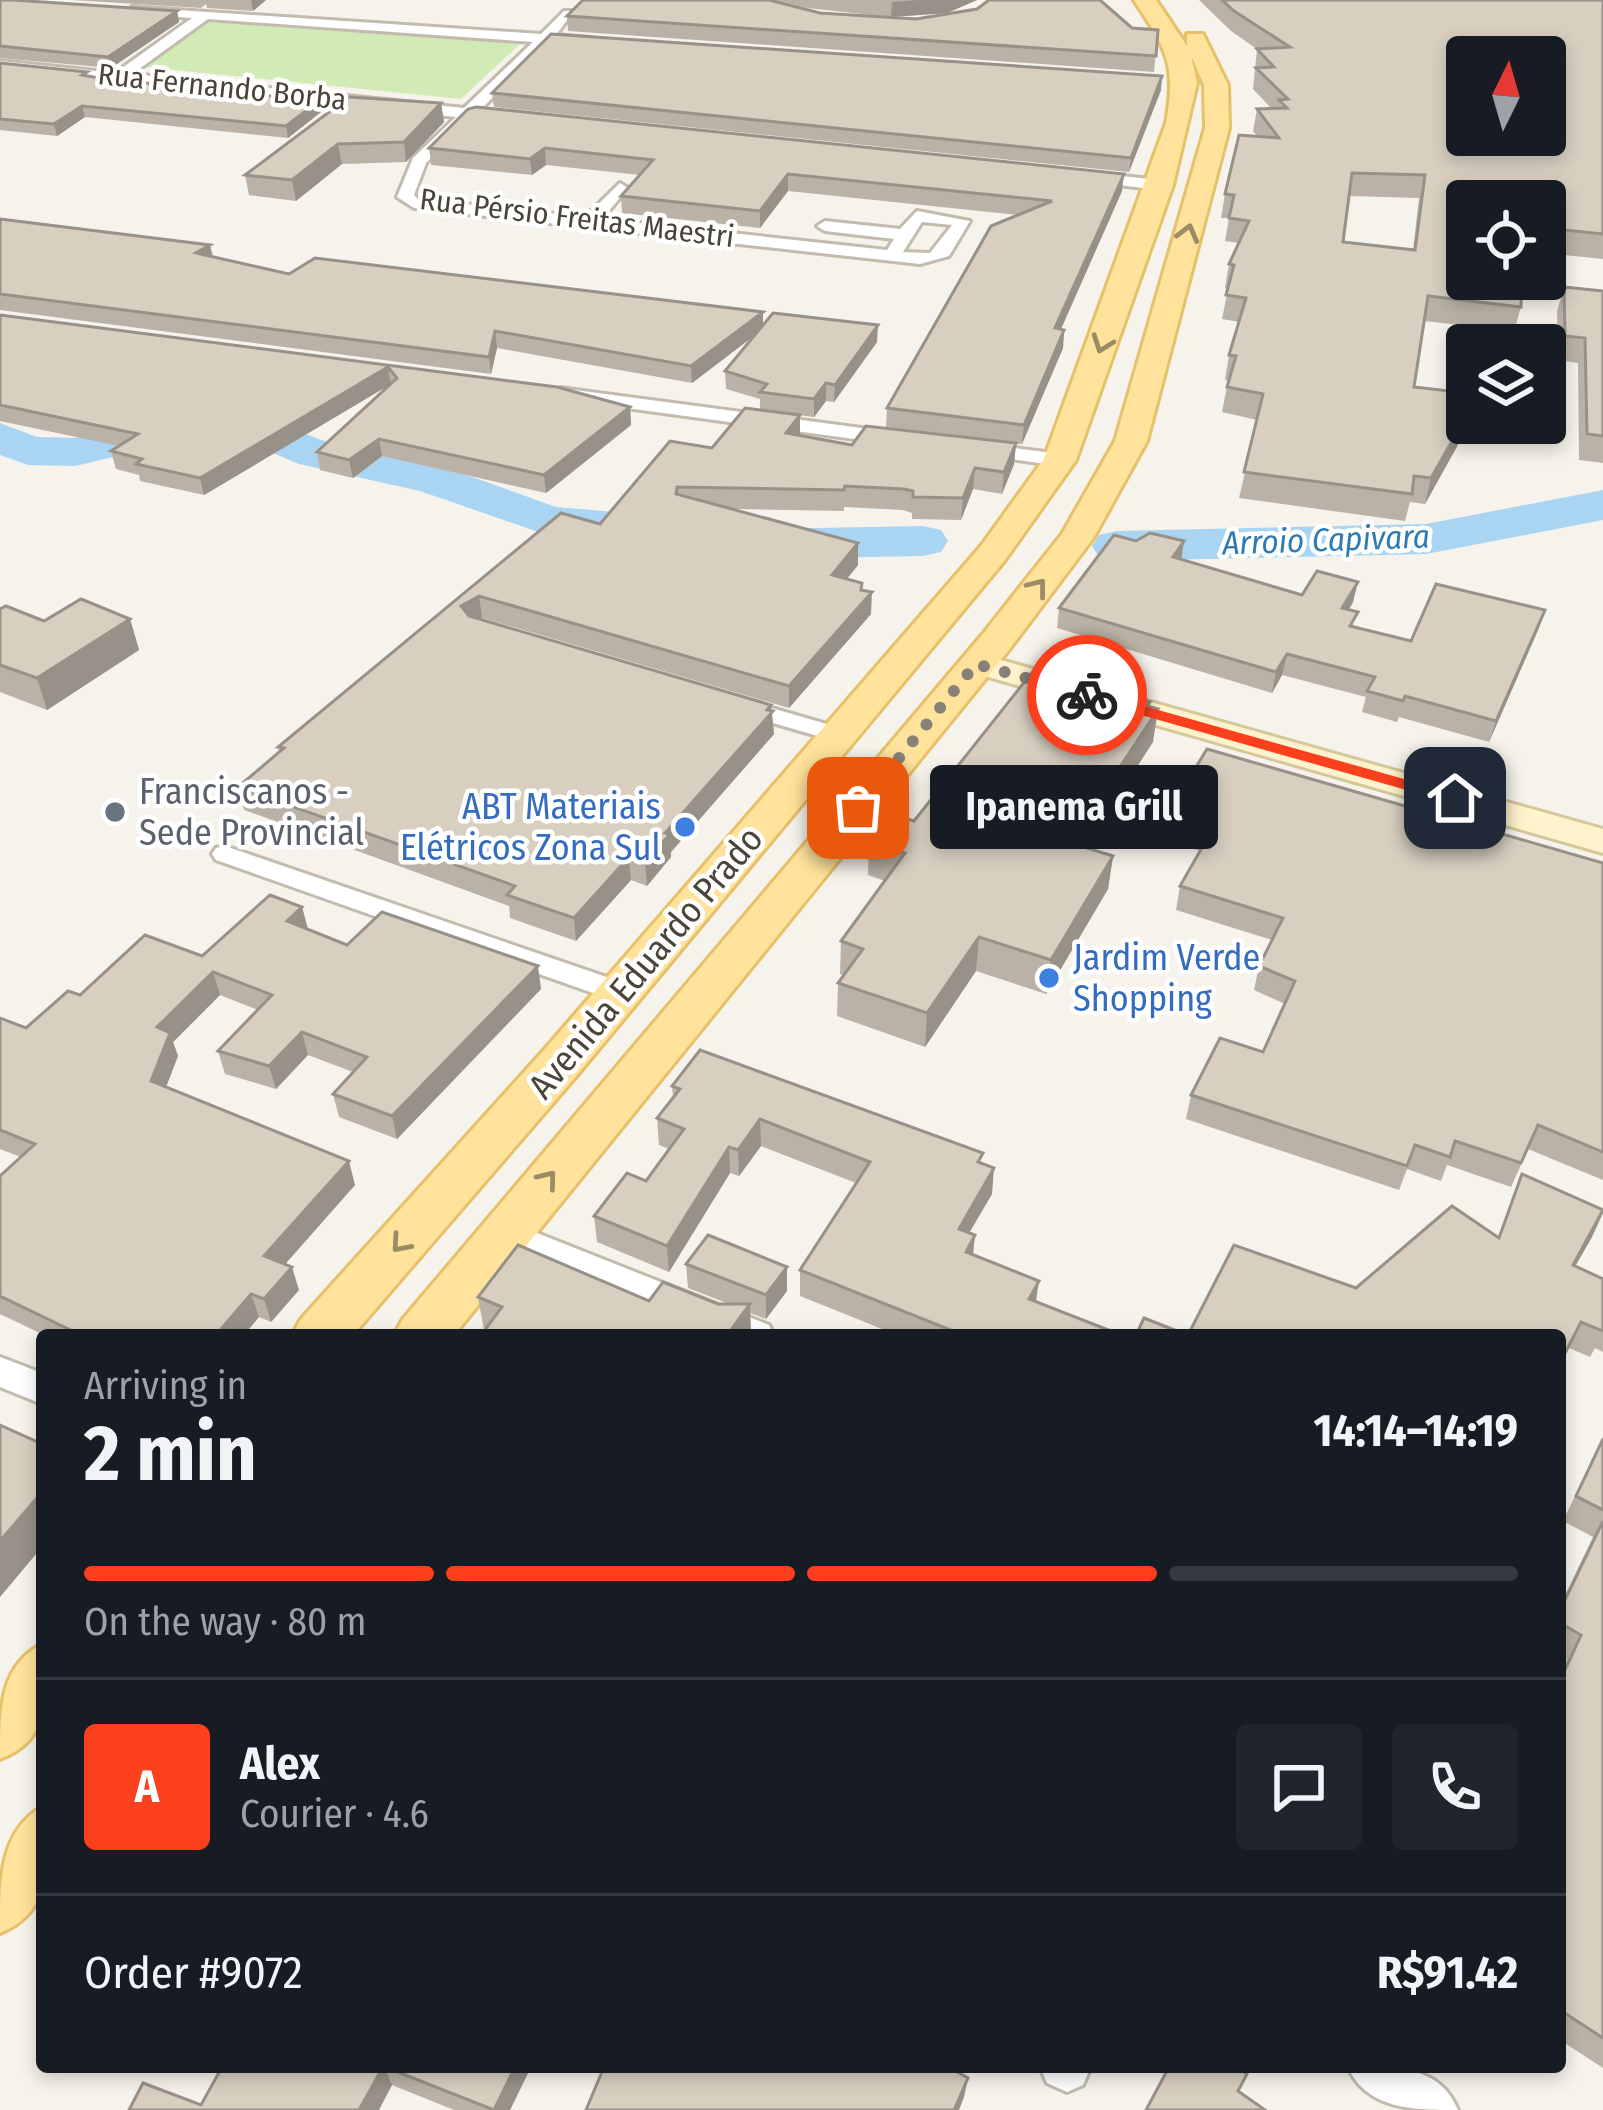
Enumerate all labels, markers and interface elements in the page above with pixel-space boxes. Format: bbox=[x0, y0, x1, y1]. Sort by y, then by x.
north arrow bbox=[1446, 36, 1566, 156]
map controls bbox=[1446, 36, 1566, 444]
street label: Rua Fernando Borba bbox=[96, 56, 348, 118]
button: locate bbox=[1446, 180, 1566, 300]
street label: Rua Pérsio Freitas Maestri bbox=[418, 181, 736, 255]
one-way arrow bbox=[1174, 223, 1199, 243]
button: layers bbox=[1446, 324, 1566, 444]
one-way arrow bbox=[1092, 333, 1116, 354]
water label: Arroio Capivara bbox=[1221, 516, 1431, 564]
one-way arrow bbox=[1024, 579, 1045, 601]
courier bbox=[1027, 635, 1147, 755]
icon: bike bbox=[1054, 662, 1120, 728]
pin bbox=[1404, 747, 1506, 849]
pin bbox=[807, 757, 909, 859]
icon: home bbox=[1422, 765, 1488, 831]
callout: Ipanema Grill bbox=[930, 766, 1218, 850]
place label: Franciscanos - Sede Provincial bbox=[139, 770, 364, 855]
icon: bag bbox=[825, 775, 891, 841]
text: Ipanema Grill bbox=[966, 784, 1182, 830]
place label: ABT Materiais Elétricos Zona Sul bbox=[400, 785, 661, 870]
marker: Franciscanos - Sede Provincial bbox=[102, 799, 128, 825]
marker: ABT Materiais Elétricos Zona Sul bbox=[672, 814, 698, 840]
street label: Avenida Eduardo Prado bbox=[519, 818, 772, 1108]
place label: Jardim Verde Shopping bbox=[1073, 936, 1260, 1021]
marker: Jardim Verde Shopping bbox=[1036, 965, 1062, 991]
one-way arrow bbox=[534, 1170, 555, 1192]
one-way arrow bbox=[393, 1230, 414, 1251]
text: Arriving in bbox=[84, 1363, 247, 1409]
text: 14:14–14:19 bbox=[1313, 1404, 1518, 1458]
text: 2 min bbox=[84, 1407, 257, 1501]
text: On the way · 80 m bbox=[84, 1599, 366, 1645]
button: chat bbox=[1236, 1724, 1362, 1850]
button: phone bbox=[1392, 1724, 1518, 1850]
text: Alex bbox=[240, 1737, 320, 1791]
text: A bbox=[135, 1760, 159, 1814]
text: Courier · 4.6 bbox=[240, 1791, 429, 1837]
text: Order #9072 bbox=[84, 1946, 303, 2000]
text: R$91.42 bbox=[1377, 1946, 1518, 2000]

